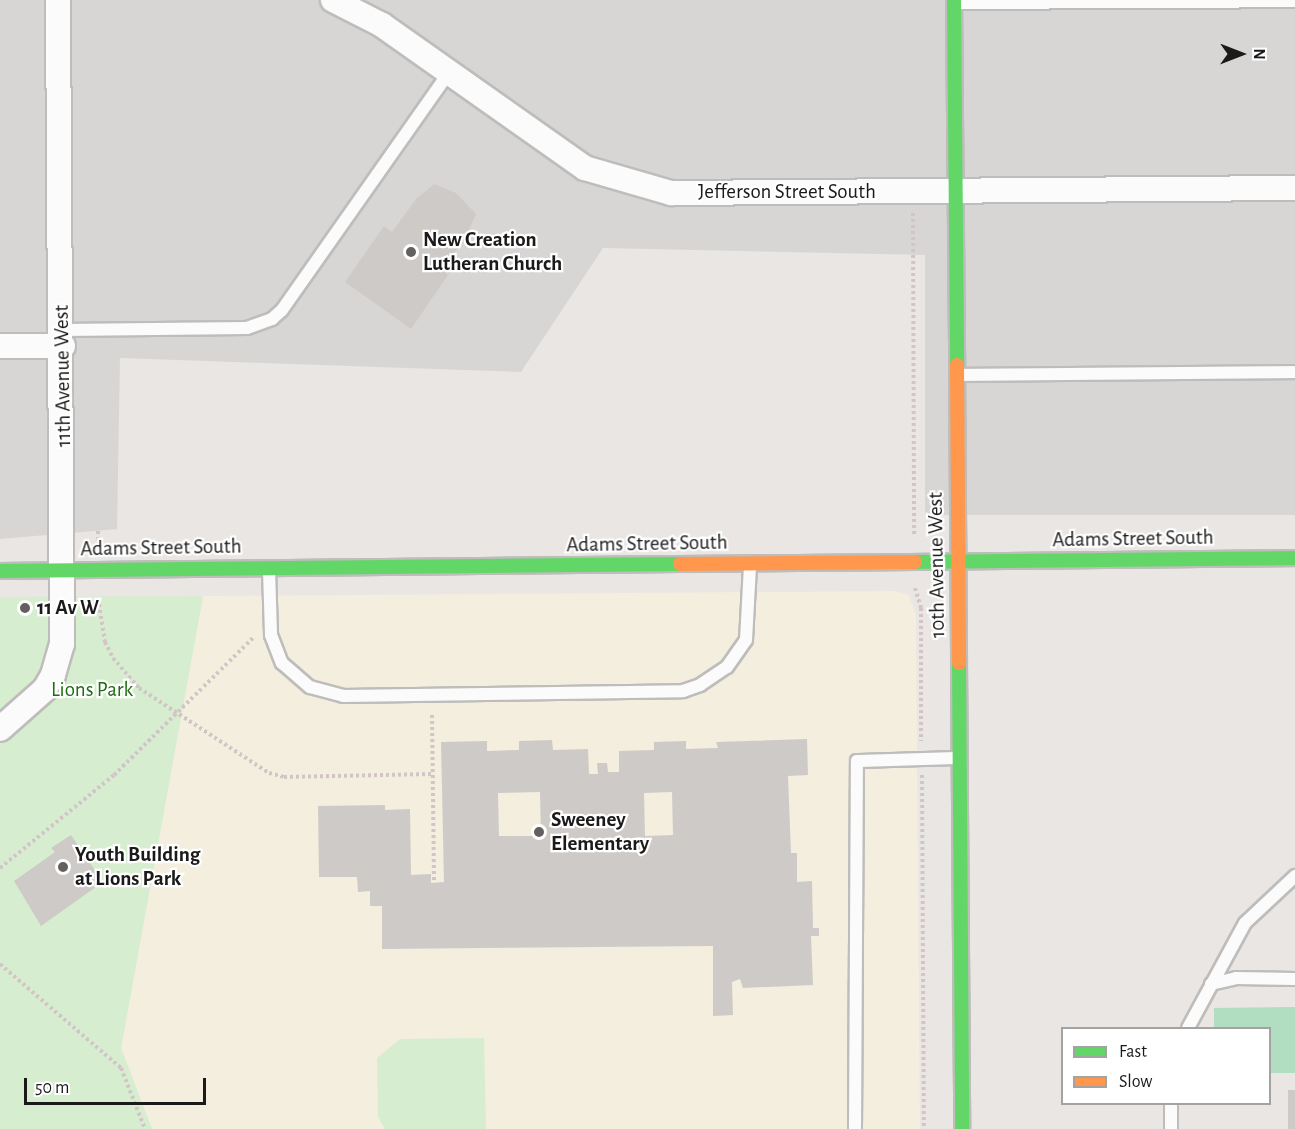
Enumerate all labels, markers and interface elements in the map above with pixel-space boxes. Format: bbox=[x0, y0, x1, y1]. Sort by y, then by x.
north arrow bbox=[1211, 24, 1271, 84]
text: N bbox=[1251, 48, 1267, 60]
street label: Jefferson Street South bbox=[698, 179, 876, 205]
place label: New Creation Lutheran Church bbox=[423, 227, 562, 277]
marker: New Creation Lutheran Church bbox=[404, 245, 418, 259]
street label: 11th Avenue West bbox=[49, 305, 77, 447]
street label: 10th Avenue West bbox=[923, 492, 951, 638]
street label: Adams Street South bbox=[1052, 525, 1214, 553]
street label: Adams Street South bbox=[566, 530, 728, 558]
street label: Adams Street South bbox=[80, 534, 242, 562]
place label: 11 Av W bbox=[37, 595, 99, 621]
marker: 11 Av W bbox=[18, 601, 32, 615]
park label: Lions Park bbox=[51, 677, 133, 703]
place label: Sweeney Elementary bbox=[551, 807, 649, 857]
marker: Sweeney Elementary bbox=[532, 825, 546, 839]
place label: Youth Building at Lions Park bbox=[75, 842, 200, 892]
marker: Youth Building at Lions Park bbox=[56, 860, 70, 874]
legend bbox=[1061, 1027, 1271, 1105]
text: Fast bbox=[1119, 1043, 1147, 1061]
scale bar bbox=[27, 1066, 208, 1104]
text: Slow bbox=[1119, 1073, 1152, 1091]
text: 50 m bbox=[35, 1079, 69, 1097]

